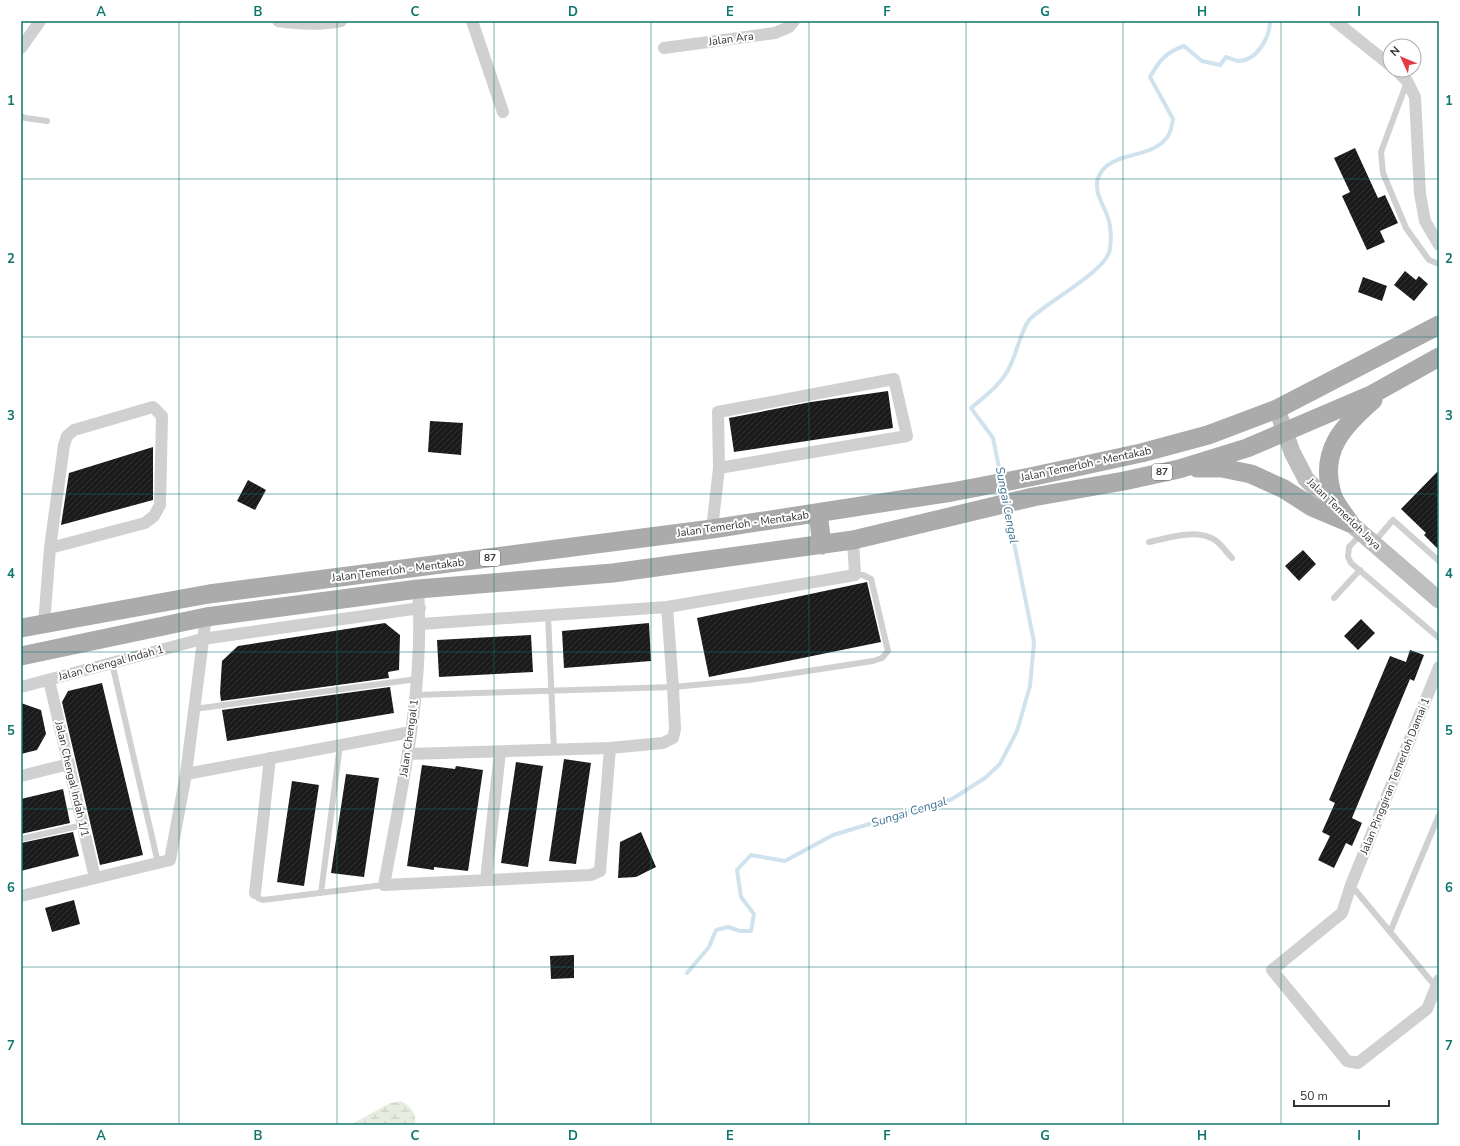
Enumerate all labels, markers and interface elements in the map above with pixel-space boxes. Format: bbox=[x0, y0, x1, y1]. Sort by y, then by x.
text: A bbox=[96, 3, 106, 21]
text: B bbox=[254, 3, 263, 21]
text: C bbox=[411, 3, 420, 21]
text: D bbox=[568, 3, 578, 21]
text: E bbox=[726, 3, 734, 21]
text: F bbox=[883, 3, 891, 21]
text: G bbox=[1040, 3, 1050, 21]
text: H bbox=[1197, 3, 1207, 21]
text: I bbox=[1357, 3, 1361, 21]
street label: Jalan Ara bbox=[707, 28, 755, 50]
north arrow bbox=[1382, 38, 1422, 78]
text: N bbox=[1387, 43, 1403, 60]
text: 1 bbox=[7, 92, 15, 110]
text: 1 bbox=[1445, 92, 1453, 110]
text: 2 bbox=[7, 250, 15, 268]
text: 2 bbox=[1445, 250, 1453, 268]
text: 3 bbox=[7, 407, 15, 425]
text: 3 bbox=[1445, 407, 1453, 425]
street label: Jalan Temerloh - Mentakab bbox=[1018, 443, 1153, 485]
road number: 87 bbox=[1152, 464, 1172, 480]
water label: Sungai Cengal bbox=[992, 465, 1022, 545]
street label: Jalan Temerloh Jaya bbox=[1303, 474, 1384, 553]
street label: Jalan Temerloh - Mentakab bbox=[675, 507, 810, 541]
road number: 87 bbox=[480, 550, 500, 566]
street label: Jalan Temerloh - Mentakab bbox=[330, 554, 465, 586]
text: 4 bbox=[7, 565, 15, 583]
text: 4 bbox=[1445, 565, 1453, 583]
street label: Jalan Chengal Indah 1 bbox=[56, 642, 165, 685]
street label: Jalan Pinggiran Temerloh Damai 1 bbox=[1356, 695, 1433, 858]
street label: Jalan Chengal 1 bbox=[396, 698, 422, 779]
street label: Jalan Chengal Indah 1/1 bbox=[51, 719, 93, 838]
text: 5 bbox=[7, 722, 15, 740]
text: 5 bbox=[1445, 722, 1453, 740]
water label: Sungai Cengal bbox=[869, 793, 949, 831]
text: 6 bbox=[7, 879, 15, 897]
text: 6 bbox=[1445, 879, 1453, 897]
text: 7 bbox=[7, 1037, 15, 1055]
text: 7 bbox=[1445, 1037, 1453, 1055]
scale bar bbox=[1294, 1082, 1389, 1108]
text: 50 m bbox=[1300, 1088, 1328, 1104]
text: A bbox=[96, 1127, 106, 1145]
text: B bbox=[254, 1127, 263, 1145]
text: C bbox=[411, 1127, 420, 1145]
text: D bbox=[568, 1127, 578, 1145]
text: E bbox=[726, 1127, 734, 1145]
text: F bbox=[883, 1127, 891, 1145]
text: G bbox=[1040, 1127, 1050, 1145]
text: H bbox=[1197, 1127, 1207, 1145]
text: I bbox=[1357, 1127, 1361, 1145]

